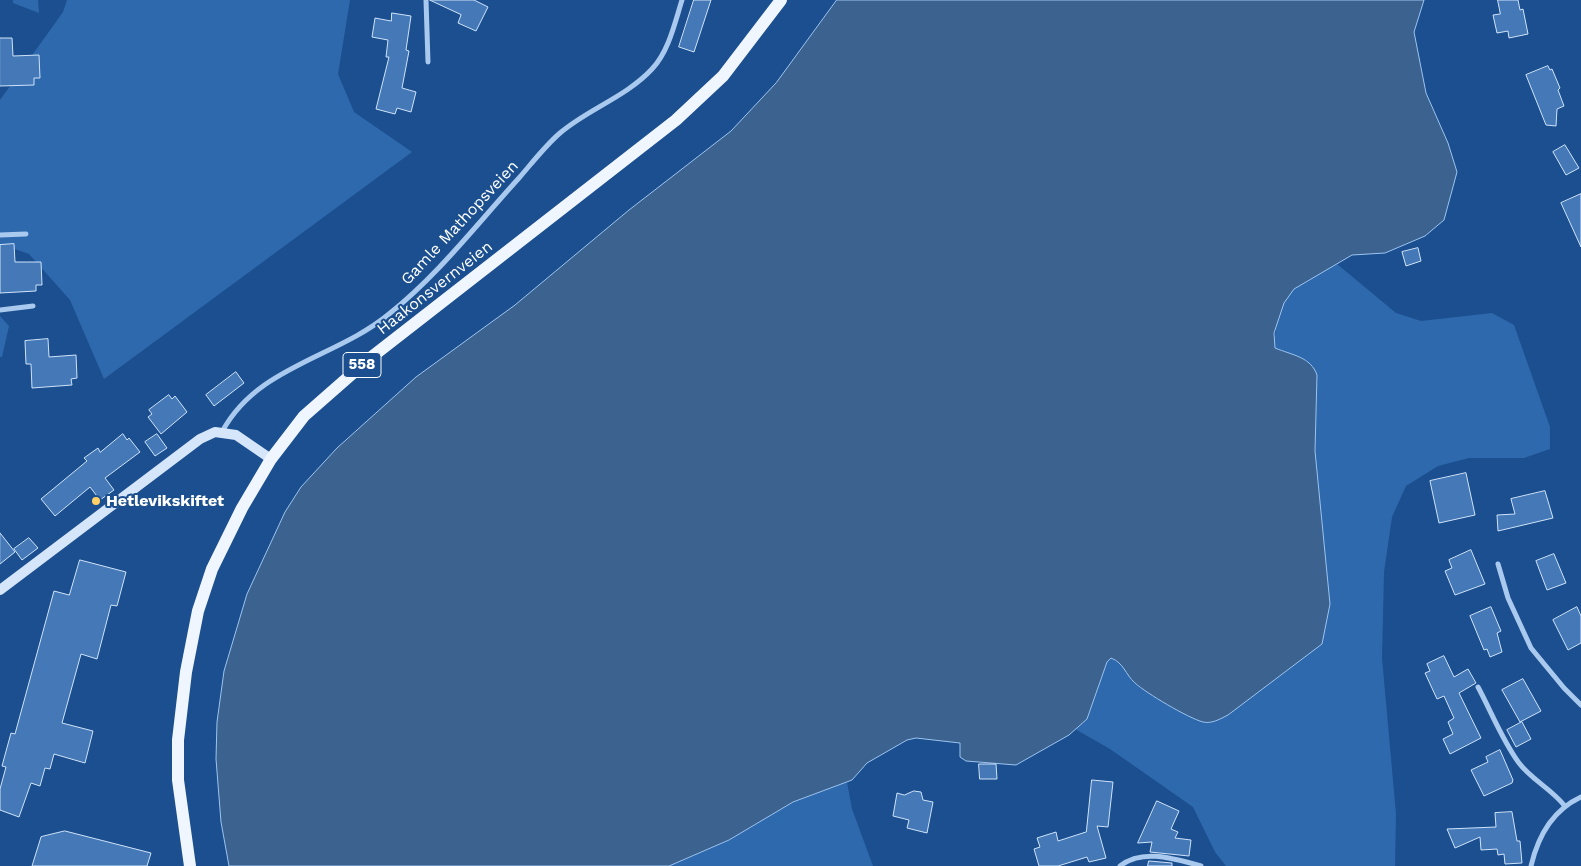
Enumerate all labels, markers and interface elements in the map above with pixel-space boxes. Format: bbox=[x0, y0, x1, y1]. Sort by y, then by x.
street label: Gamle Mathopsveien bbox=[397, 157, 523, 289]
street label: Haakonsvernveien bbox=[374, 237, 496, 339]
road number: 558 bbox=[343, 352, 381, 378]
place label: Hetlevikskiftet bbox=[106, 491, 224, 511]
marker: Hetlevikskiftet bbox=[90, 495, 102, 507]

